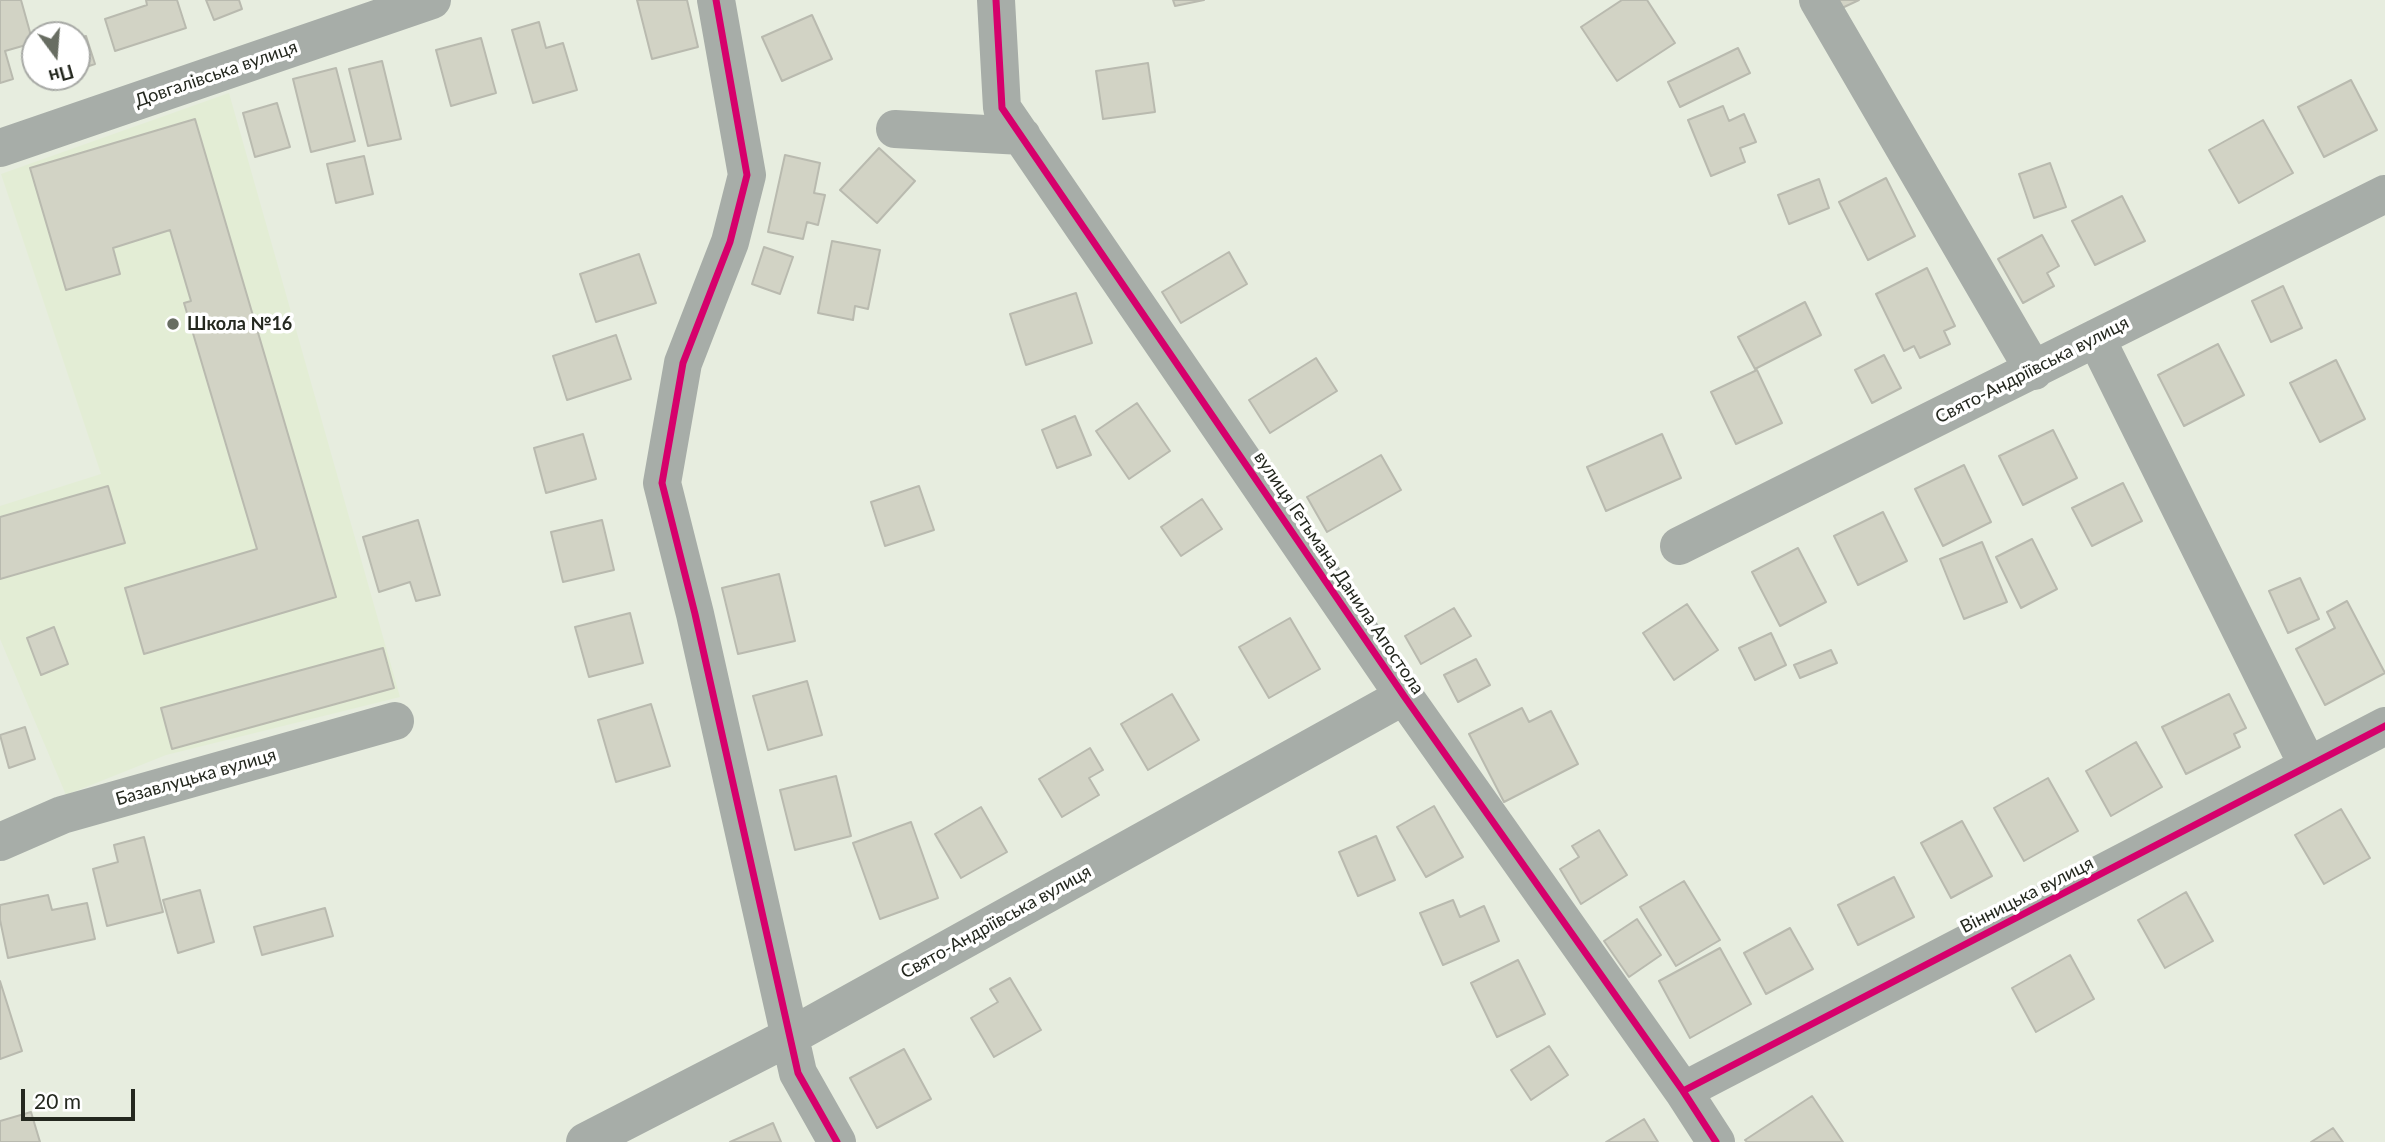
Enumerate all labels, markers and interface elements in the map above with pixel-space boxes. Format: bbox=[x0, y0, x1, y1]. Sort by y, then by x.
north arrow bbox=[21, 21, 91, 91]
street label: Довгалівська вулиця bbox=[132, 36, 300, 112]
text: Пн bbox=[46, 60, 76, 89]
street label: Свято-Андріївська вулиця bbox=[1932, 312, 2132, 428]
place label: Школа №16 bbox=[187, 313, 292, 335]
marker: Школа №16 bbox=[165, 316, 181, 332]
street label: вулиця Гетьмана Данила Апостола bbox=[1249, 448, 1429, 698]
street label: Базавлуцька вулиця bbox=[113, 744, 279, 810]
street label: Вінницька вулиця bbox=[1957, 852, 2097, 938]
street label: Свято-Андріївська вулиця bbox=[897, 861, 1095, 983]
scale bar bbox=[24, 1076, 138, 1120]
text: 20 m bbox=[34, 1088, 81, 1113]

